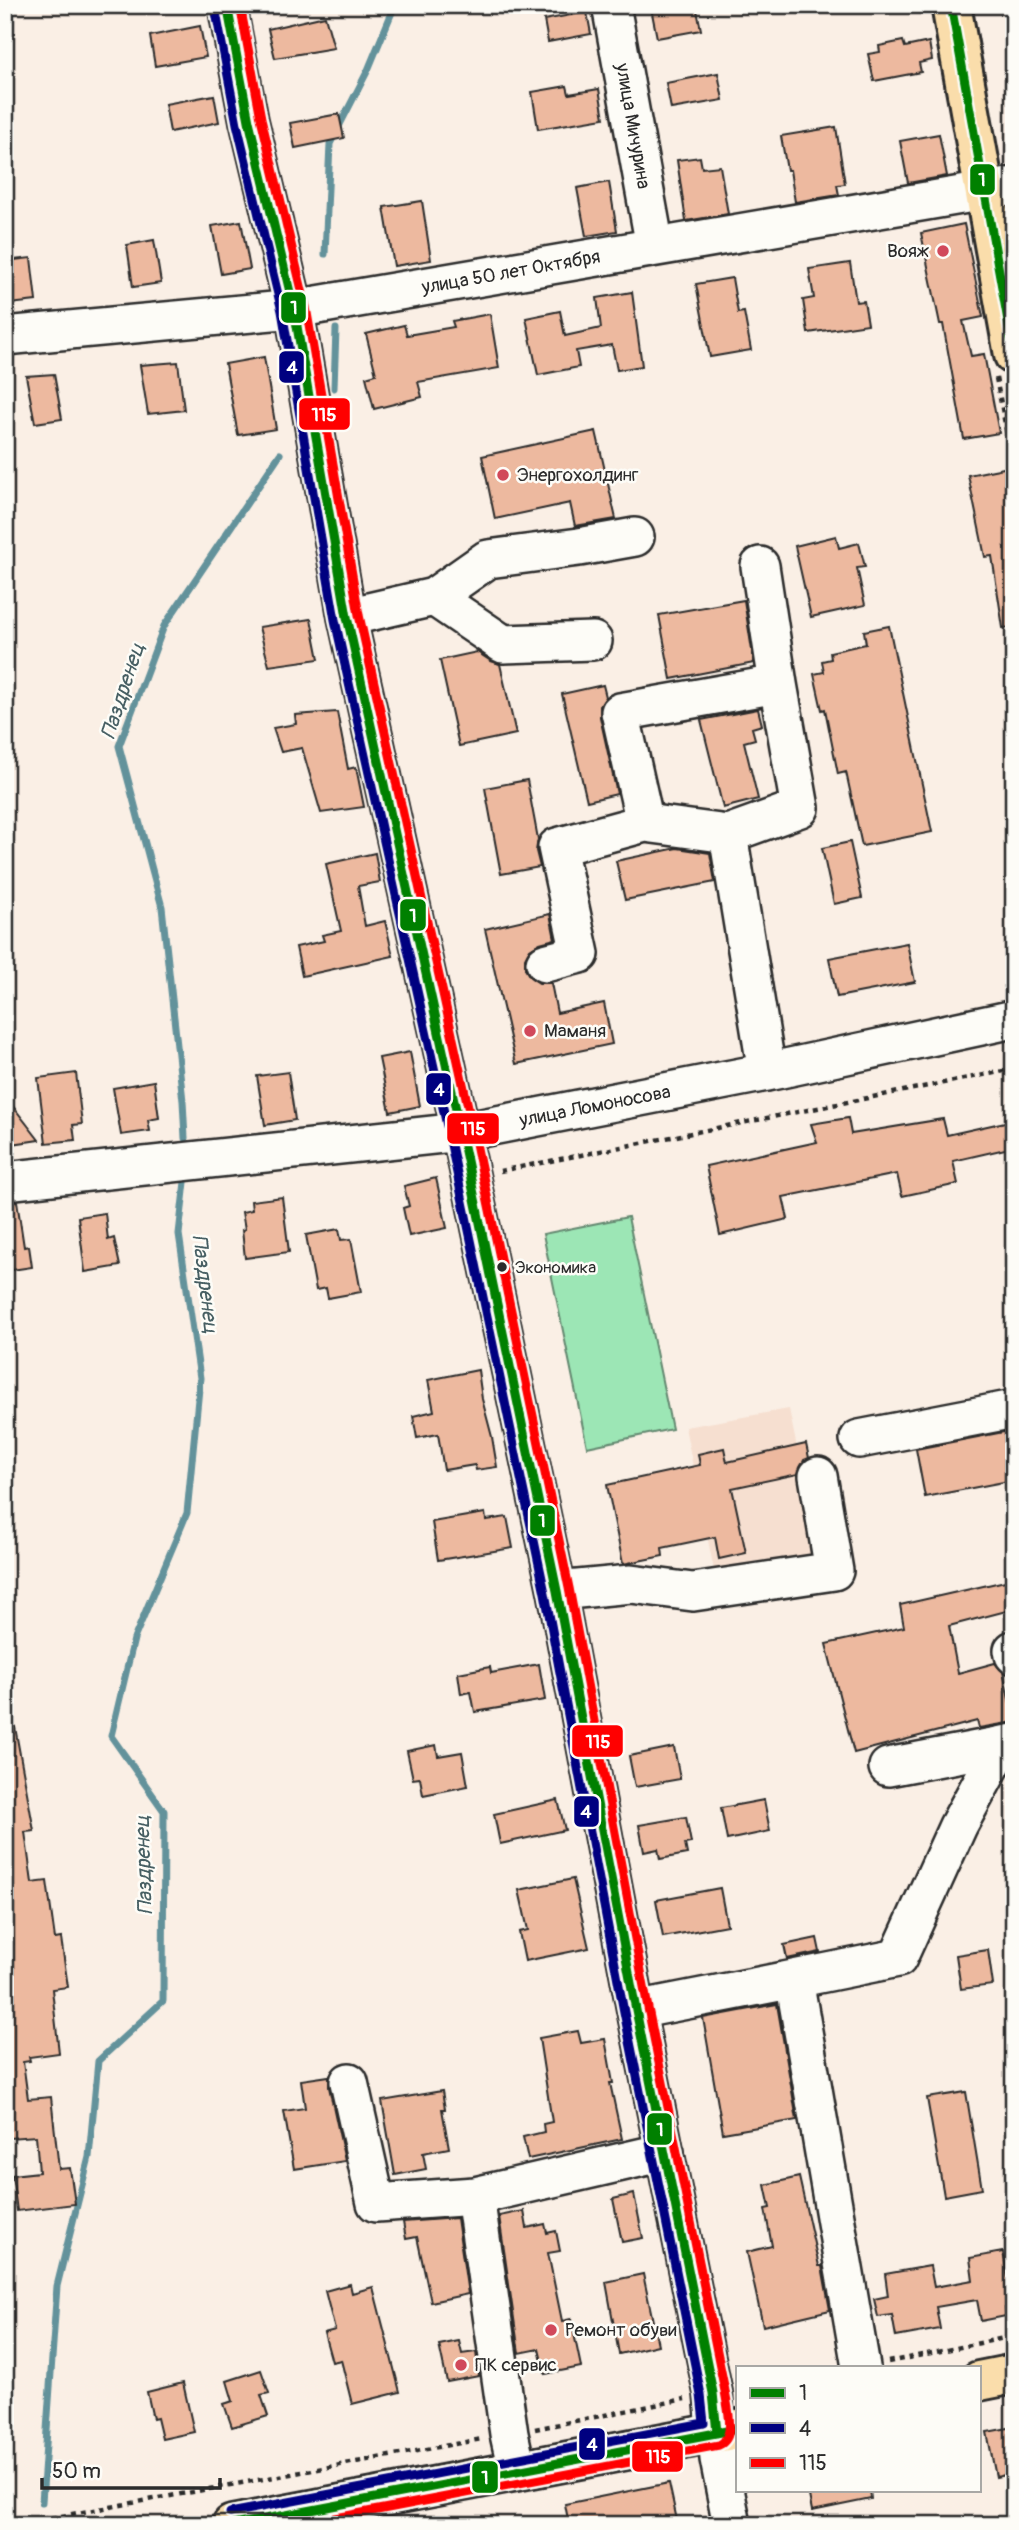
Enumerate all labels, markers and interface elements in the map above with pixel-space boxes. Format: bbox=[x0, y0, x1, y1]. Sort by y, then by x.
street label: улица Мичурина bbox=[610, 60, 656, 191]
line badge: 1 bbox=[969, 163, 996, 196]
text: 1 bbox=[978, 168, 986, 192]
place label: Вояж bbox=[887, 239, 930, 263]
marker: Вояж bbox=[935, 243, 951, 259]
street label: улица 50 лет Октября bbox=[419, 244, 602, 300]
line badge: 1 bbox=[280, 291, 307, 324]
text: 1 bbox=[290, 296, 298, 320]
line badge: 4 bbox=[278, 350, 305, 384]
text: 4 bbox=[286, 356, 298, 380]
line badge: 115 bbox=[298, 397, 351, 431]
text: 115 bbox=[311, 403, 337, 427]
place label: Энергохолдинг bbox=[517, 463, 639, 487]
marker: Энергохолдинг bbox=[495, 467, 511, 483]
water label: Паздренец bbox=[95, 640, 151, 742]
line badge: 1 bbox=[399, 898, 427, 932]
text: 1 bbox=[409, 904, 417, 928]
place label: Маманя bbox=[544, 1019, 606, 1043]
marker: Маманя bbox=[522, 1023, 538, 1039]
line badge: 4 bbox=[425, 1072, 452, 1106]
text: 4 bbox=[433, 1078, 445, 1102]
street label: улица Ломоносова bbox=[516, 1080, 673, 1133]
line badge: 115 bbox=[446, 1112, 500, 1145]
text: 115 bbox=[460, 1117, 486, 1141]
water label: Паздренец bbox=[186, 1233, 224, 1335]
place label: Экономика bbox=[515, 1257, 596, 1278]
marker: Экономика bbox=[495, 1260, 509, 1274]
line badge: 1 bbox=[529, 1504, 556, 1537]
text: 1 bbox=[538, 1509, 546, 1533]
line badge: 115 bbox=[571, 1724, 624, 1758]
text: 115 bbox=[585, 1730, 611, 1754]
line badge: 4 bbox=[573, 1795, 600, 1828]
text: 4 bbox=[580, 1800, 592, 1824]
water label: Паздренец bbox=[129, 1815, 159, 1915]
line badge: 1 bbox=[646, 2112, 673, 2146]
text: 1 bbox=[656, 2118, 664, 2142]
place label: Ремонт обуви bbox=[565, 2318, 677, 2342]
marker: Ремонт обуви bbox=[543, 2322, 559, 2338]
place label: ПК сервис bbox=[475, 2353, 557, 2377]
marker: ПК сервис bbox=[453, 2357, 469, 2373]
legend bbox=[736, 2366, 981, 2492]
text: 1 bbox=[799, 2380, 807, 2407]
text: 4 bbox=[799, 2416, 811, 2443]
line badge: 4 bbox=[578, 2427, 606, 2461]
text: 4 bbox=[586, 2433, 598, 2457]
line badge: 115 bbox=[631, 2440, 684, 2473]
text: 115 bbox=[645, 2445, 671, 2469]
scale bar bbox=[42, 2446, 220, 2490]
text: 115 bbox=[799, 2450, 827, 2477]
text: 50 m bbox=[52, 2458, 101, 2485]
line badge: 1 bbox=[471, 2460, 499, 2494]
text: 1 bbox=[481, 2466, 489, 2490]

